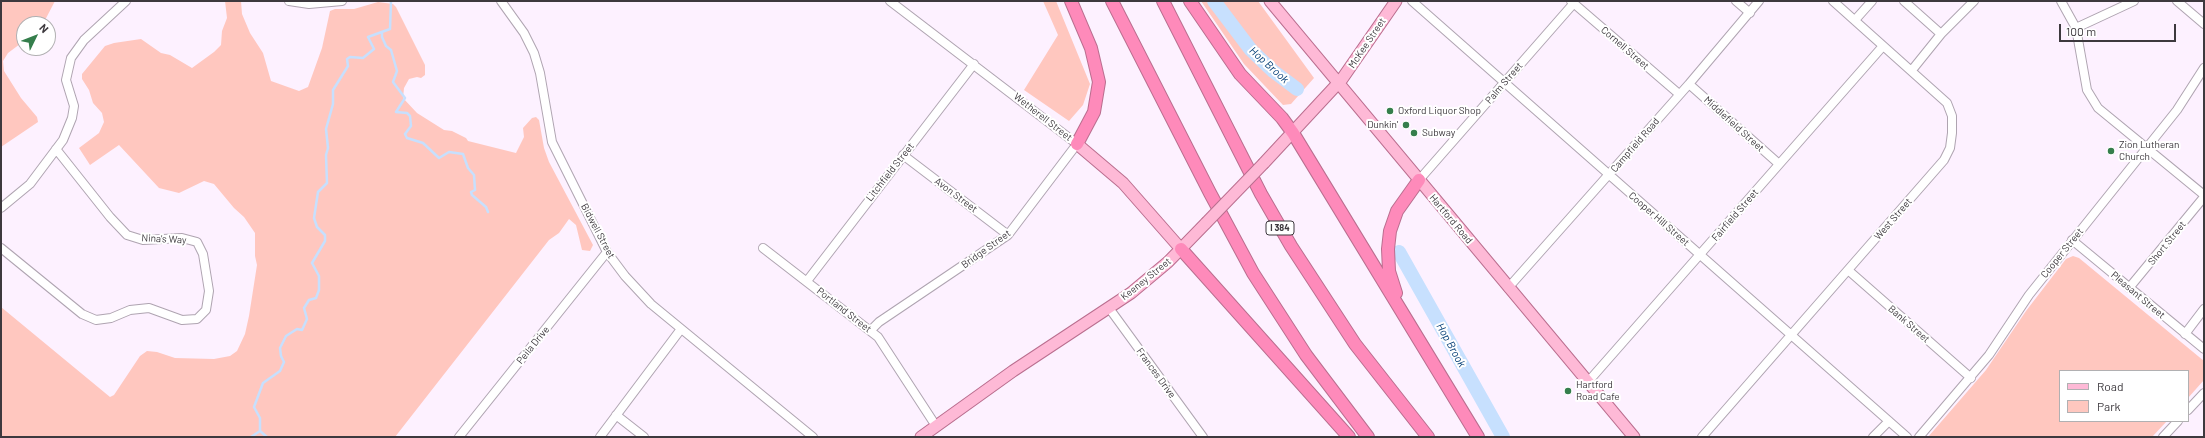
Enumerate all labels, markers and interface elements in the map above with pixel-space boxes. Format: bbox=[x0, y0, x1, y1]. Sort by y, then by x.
street label: McKee Street bbox=[1346, 15, 1388, 71]
north arrow bbox=[16, 16, 56, 56]
scale bar bbox=[2061, 16, 2178, 42]
text: N bbox=[37, 21, 52, 35]
street label: Cornell Street bbox=[1599, 24, 1651, 72]
text: 100 m bbox=[2066, 24, 2096, 38]
water label: Hop Brook bbox=[1247, 44, 1291, 86]
street label: Palm Street bbox=[1483, 60, 1525, 106]
street label: Wetherell Street bbox=[1011, 91, 1075, 143]
street label: Middlefield Street bbox=[1701, 94, 1767, 154]
place label: Oxford Liquor Shop bbox=[1398, 105, 1481, 117]
marker: Oxford Liquor Shop bbox=[1385, 106, 1395, 116]
street label: Campfield Road bbox=[1608, 115, 1662, 175]
place label: Dunkin' bbox=[1367, 119, 1398, 131]
marker: Dunkin' bbox=[1401, 120, 1411, 130]
place label: Subway bbox=[1422, 127, 1455, 139]
marker: Subway bbox=[1409, 128, 1419, 138]
place label: Zion Lutheran Church bbox=[2119, 139, 2179, 162]
street label: Litchfield Street bbox=[863, 140, 917, 204]
marker: Zion Lutheran Church bbox=[2106, 146, 2116, 156]
street label: Avon Street bbox=[932, 175, 980, 215]
street label: Fairfield Street bbox=[1709, 186, 1761, 244]
street label: Cooper Hill Street bbox=[1626, 189, 1692, 249]
street label: Hartford Road bbox=[1427, 192, 1475, 246]
street label: West Street bbox=[1872, 196, 1914, 242]
street label: Bidwell Street bbox=[578, 201, 618, 261]
street label: Short Street bbox=[2146, 219, 2188, 267]
road number: I 384 bbox=[1266, 221, 1294, 235]
street label: Cooper Street bbox=[2038, 226, 2086, 280]
street label: Bridge Street bbox=[959, 227, 1013, 271]
street label: Nina's Way bbox=[141, 232, 187, 246]
street label: Keeney Street bbox=[1119, 255, 1173, 303]
street label: Pleasant Street bbox=[2109, 269, 2167, 321]
street label: Portland Street bbox=[814, 285, 874, 335]
street label: Bank Street bbox=[1886, 303, 1932, 345]
water label: Hop Brook bbox=[1434, 321, 1468, 369]
street label: Peila Drive bbox=[514, 324, 552, 366]
street label: Frances Drive bbox=[1134, 346, 1178, 400]
legend bbox=[2059, 370, 2189, 422]
place label: Hartford Road Cafe bbox=[1576, 379, 1620, 402]
text: Road bbox=[2097, 379, 2124, 393]
marker: Hartford Road Cafe bbox=[1563, 386, 1573, 396]
text: Park bbox=[2097, 399, 2121, 413]

